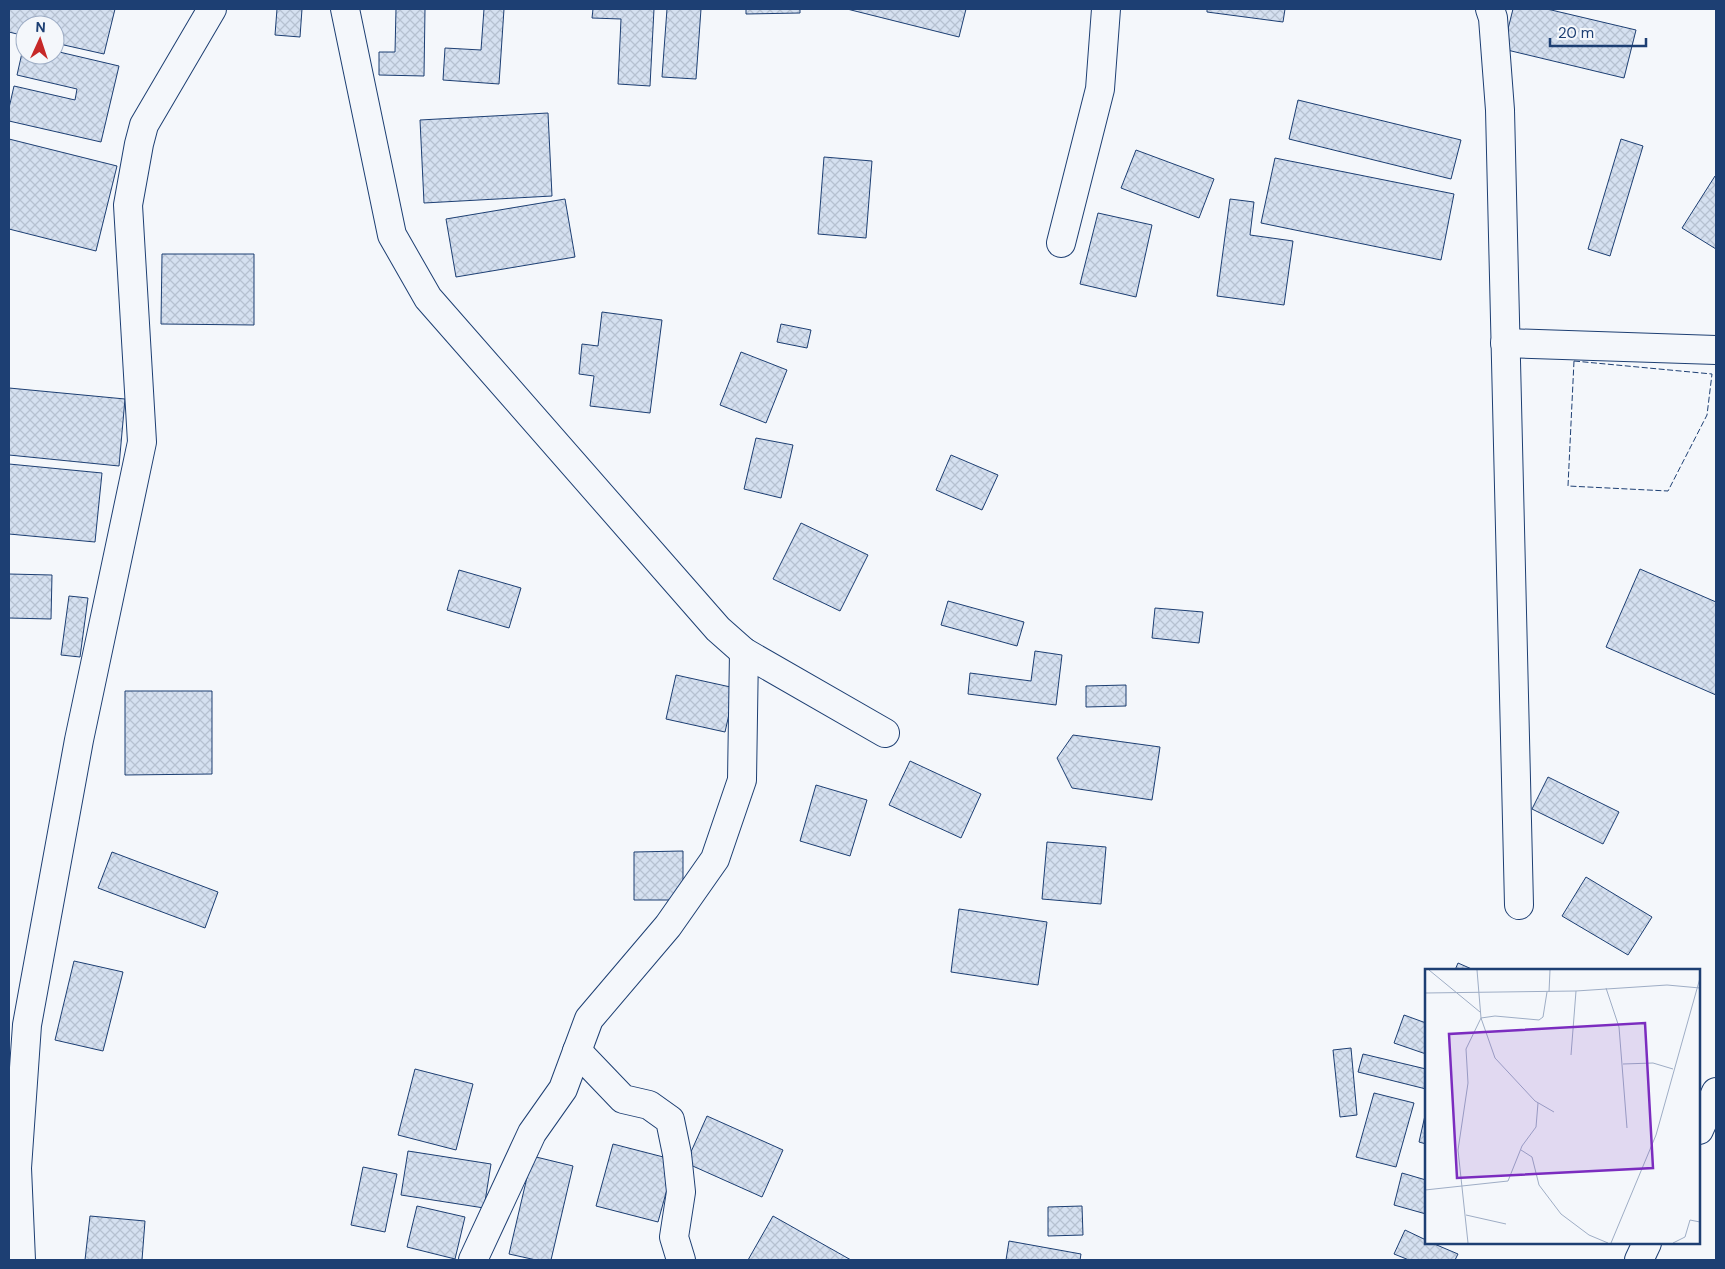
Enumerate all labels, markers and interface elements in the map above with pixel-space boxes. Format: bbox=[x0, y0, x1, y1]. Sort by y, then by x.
north arrow bbox=[15, 15, 65, 65]
scale bar bbox=[1550, 15, 1646, 47]
text: N bbox=[35, 18, 46, 36]
text: 20 m bbox=[1558, 23, 1594, 43]
inset map bbox=[1425, 969, 1700, 1244]

